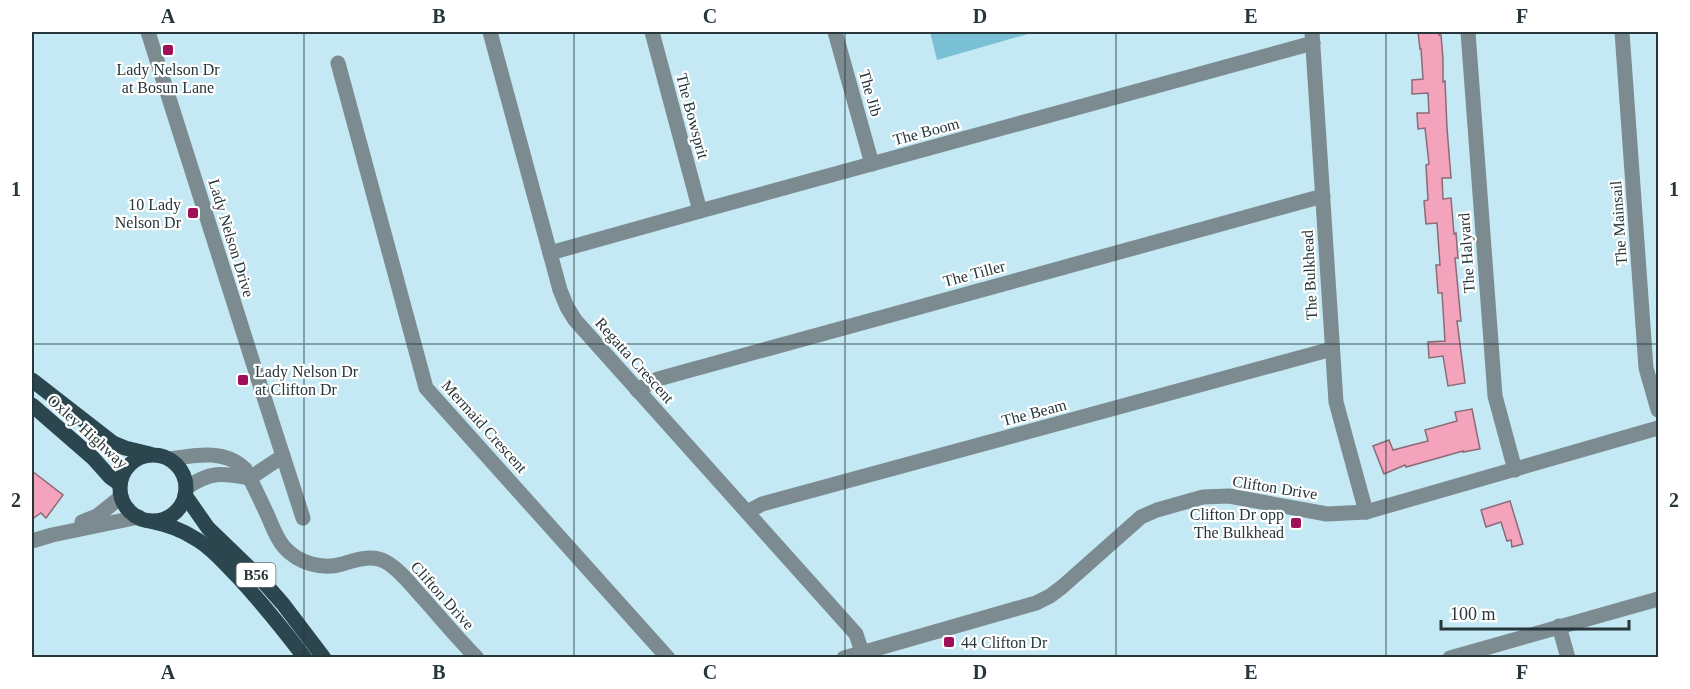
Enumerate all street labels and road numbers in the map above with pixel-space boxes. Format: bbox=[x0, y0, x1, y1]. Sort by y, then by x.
street label: The Jib bbox=[856, 68, 885, 118]
street label: The Bowsprit bbox=[672, 72, 712, 161]
street label: The Boom bbox=[891, 114, 962, 148]
street label: Lady Nelson Drive bbox=[205, 177, 258, 300]
street label: The Mainsail bbox=[1607, 179, 1630, 266]
street label: The Halyard bbox=[1455, 212, 1479, 294]
street label: The Bulkhead bbox=[1299, 229, 1320, 320]
street label: The Tiller bbox=[941, 257, 1008, 290]
street label: Regatta Crescent bbox=[591, 314, 678, 408]
street label: Mermaid Crescent bbox=[439, 377, 531, 477]
street label: Oxley Highway bbox=[43, 391, 131, 472]
street label: The Beam bbox=[1000, 396, 1069, 429]
street label: Clifton Drive bbox=[1231, 472, 1319, 503]
street label: Clifton Drive bbox=[408, 558, 478, 633]
road number: B56 bbox=[236, 563, 276, 587]

